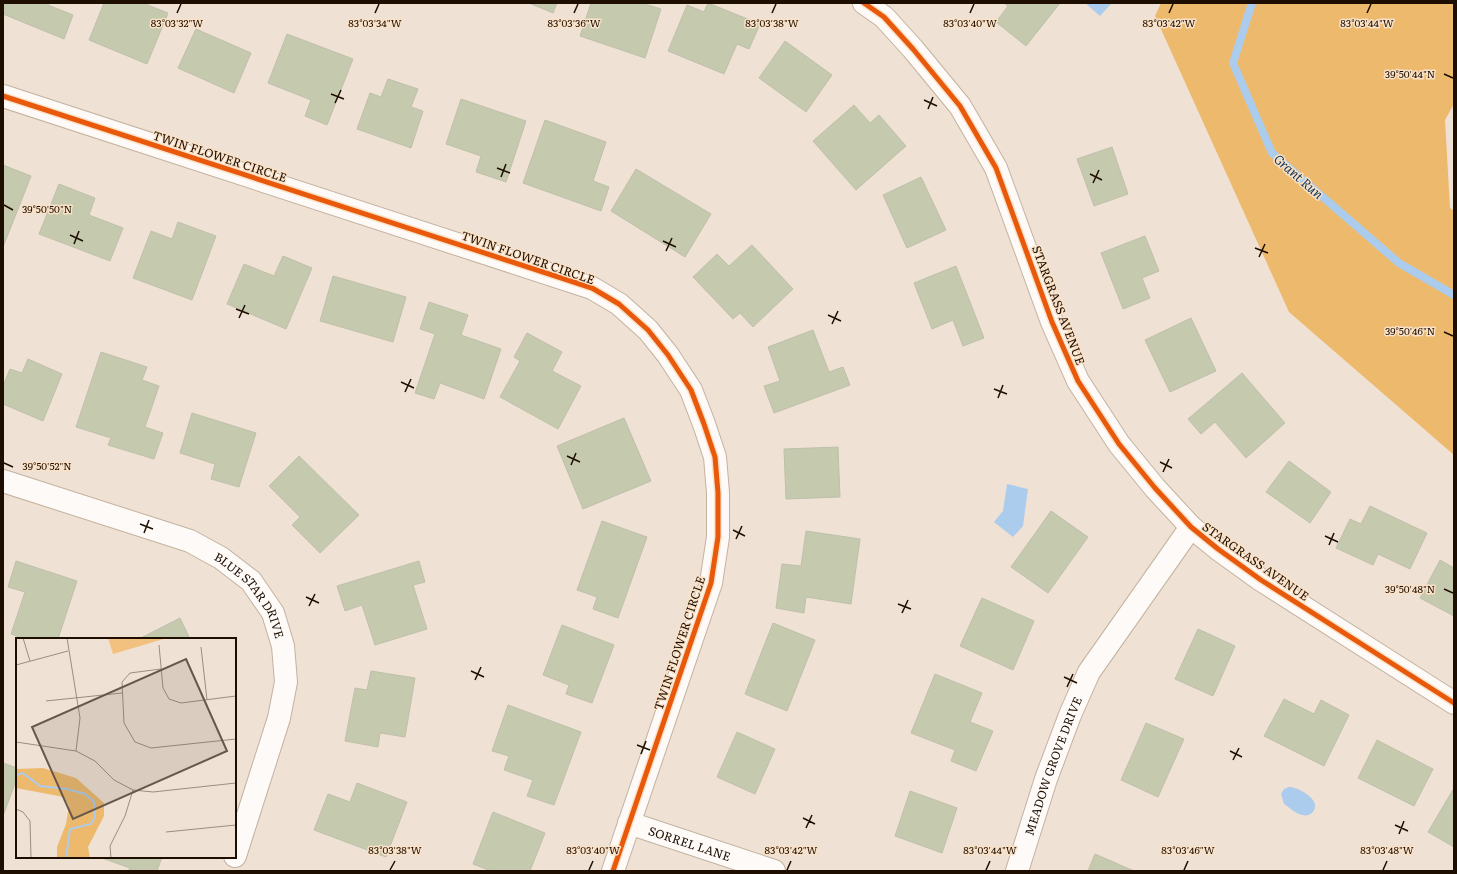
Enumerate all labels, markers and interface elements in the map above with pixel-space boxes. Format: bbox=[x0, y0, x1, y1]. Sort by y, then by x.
text: 83°03'32"W bbox=[151, 15, 203, 30]
text: 83°03'34"W bbox=[348, 15, 402, 30]
text: 83°03'36"W bbox=[547, 15, 601, 30]
text: 83°03'38"W bbox=[745, 15, 799, 30]
text: 83°03'40"W bbox=[943, 15, 997, 30]
text: 83°03'42"W bbox=[1143, 15, 1196, 30]
text: 83°03'44"W bbox=[1340, 15, 1394, 30]
text: 39°50'44"N bbox=[1385, 66, 1435, 81]
street label: TWIN FLOWER CIRCLE bbox=[151, 126, 290, 186]
water label: Grant Run bbox=[1270, 149, 1328, 203]
text: 39°50'50"N bbox=[22, 201, 72, 216]
street label: TWIN FLOWER CIRCLE bbox=[459, 226, 598, 288]
street label: STARGRASS AVENUE bbox=[1028, 243, 1090, 368]
text: 39°50'46"N bbox=[1385, 323, 1435, 338]
text: 39°50'52"N bbox=[22, 458, 72, 473]
street label: STARGRASS AVENUE bbox=[1199, 517, 1313, 605]
street label: BLUE STAR DRIVE bbox=[211, 547, 289, 641]
street label: TWIN FLOWER CIRCLE bbox=[649, 573, 709, 712]
text: 39°50'48"N bbox=[1385, 581, 1435, 596]
inset map bbox=[16, 638, 236, 858]
street label: MEADOW GROVE DRIVE bbox=[1020, 693, 1086, 838]
street label: SORREL LANE bbox=[646, 821, 734, 865]
text: 83°03'38"W bbox=[368, 842, 422, 857]
text: 83°03'40"W bbox=[566, 842, 620, 857]
text: 83°03'42"W bbox=[765, 842, 818, 857]
text: 83°03'44"W bbox=[963, 842, 1017, 857]
text: 83°03'46"W bbox=[1161, 842, 1215, 857]
text: 83°03'48"W bbox=[1360, 842, 1414, 857]

